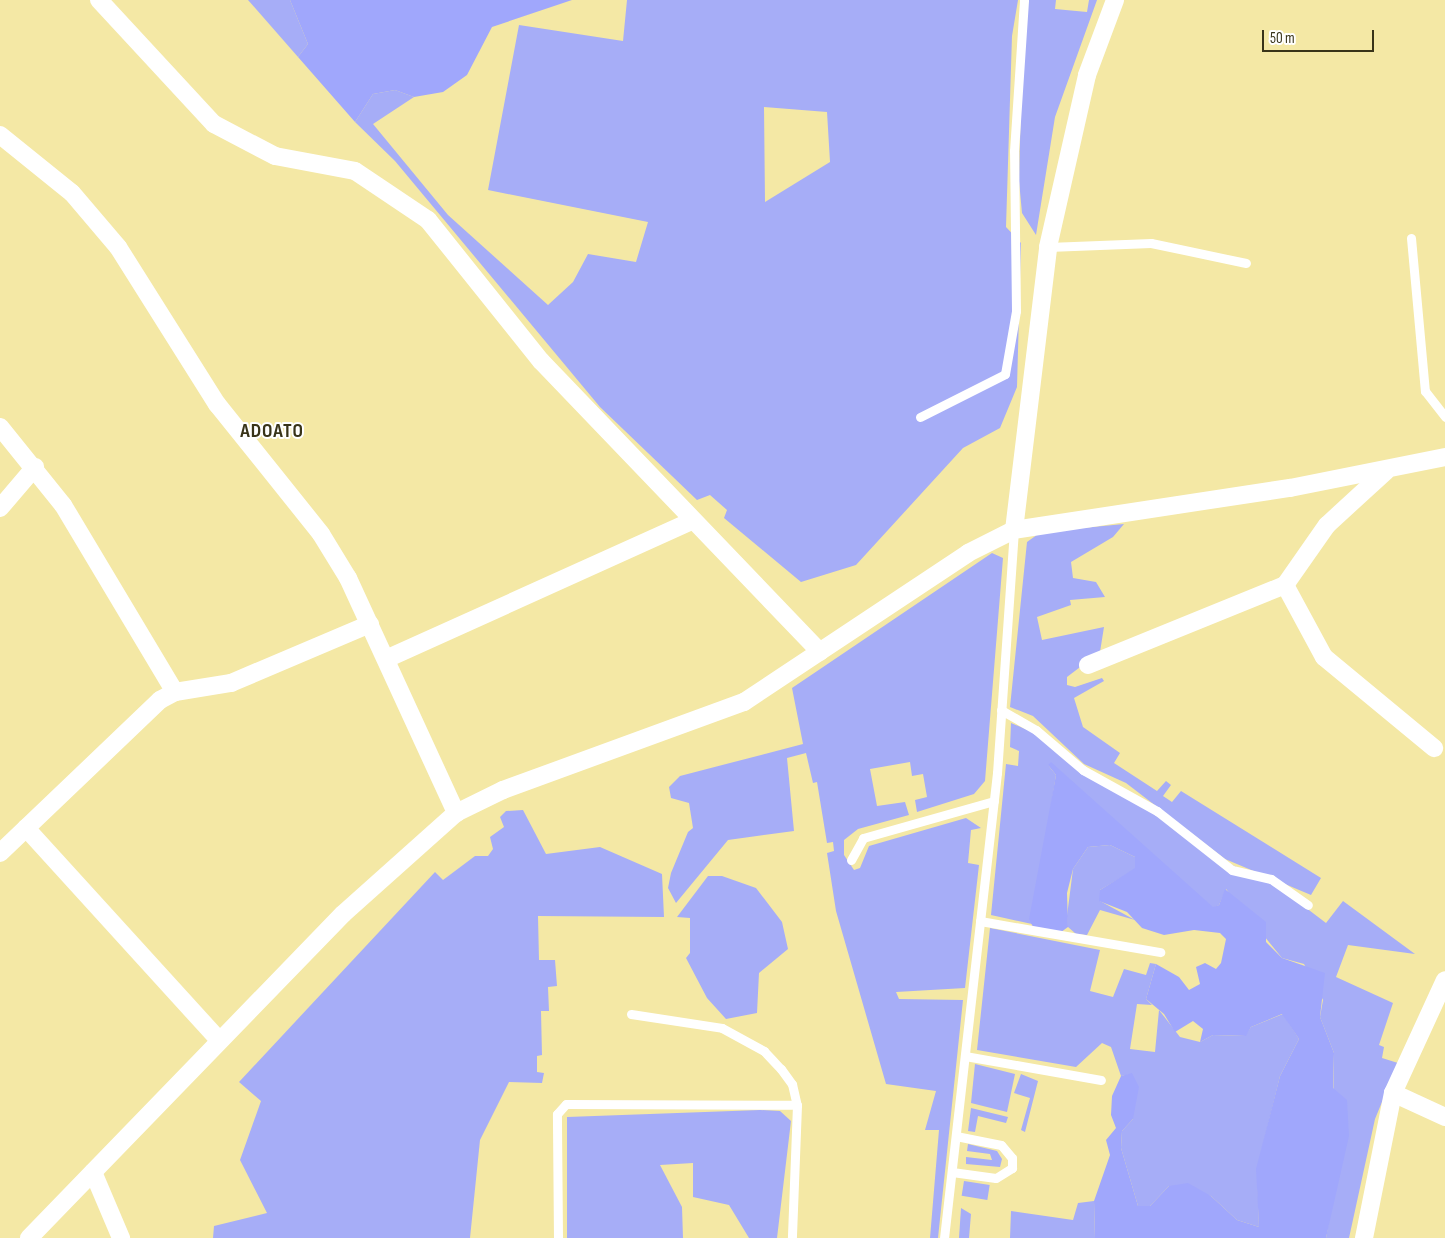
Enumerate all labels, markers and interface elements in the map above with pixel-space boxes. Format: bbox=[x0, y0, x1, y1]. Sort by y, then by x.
scale bar bbox=[1265, 20, 1378, 52]
text: 50 m bbox=[1270, 29, 1295, 48]
district label: ADOATO bbox=[239, 419, 305, 443]

